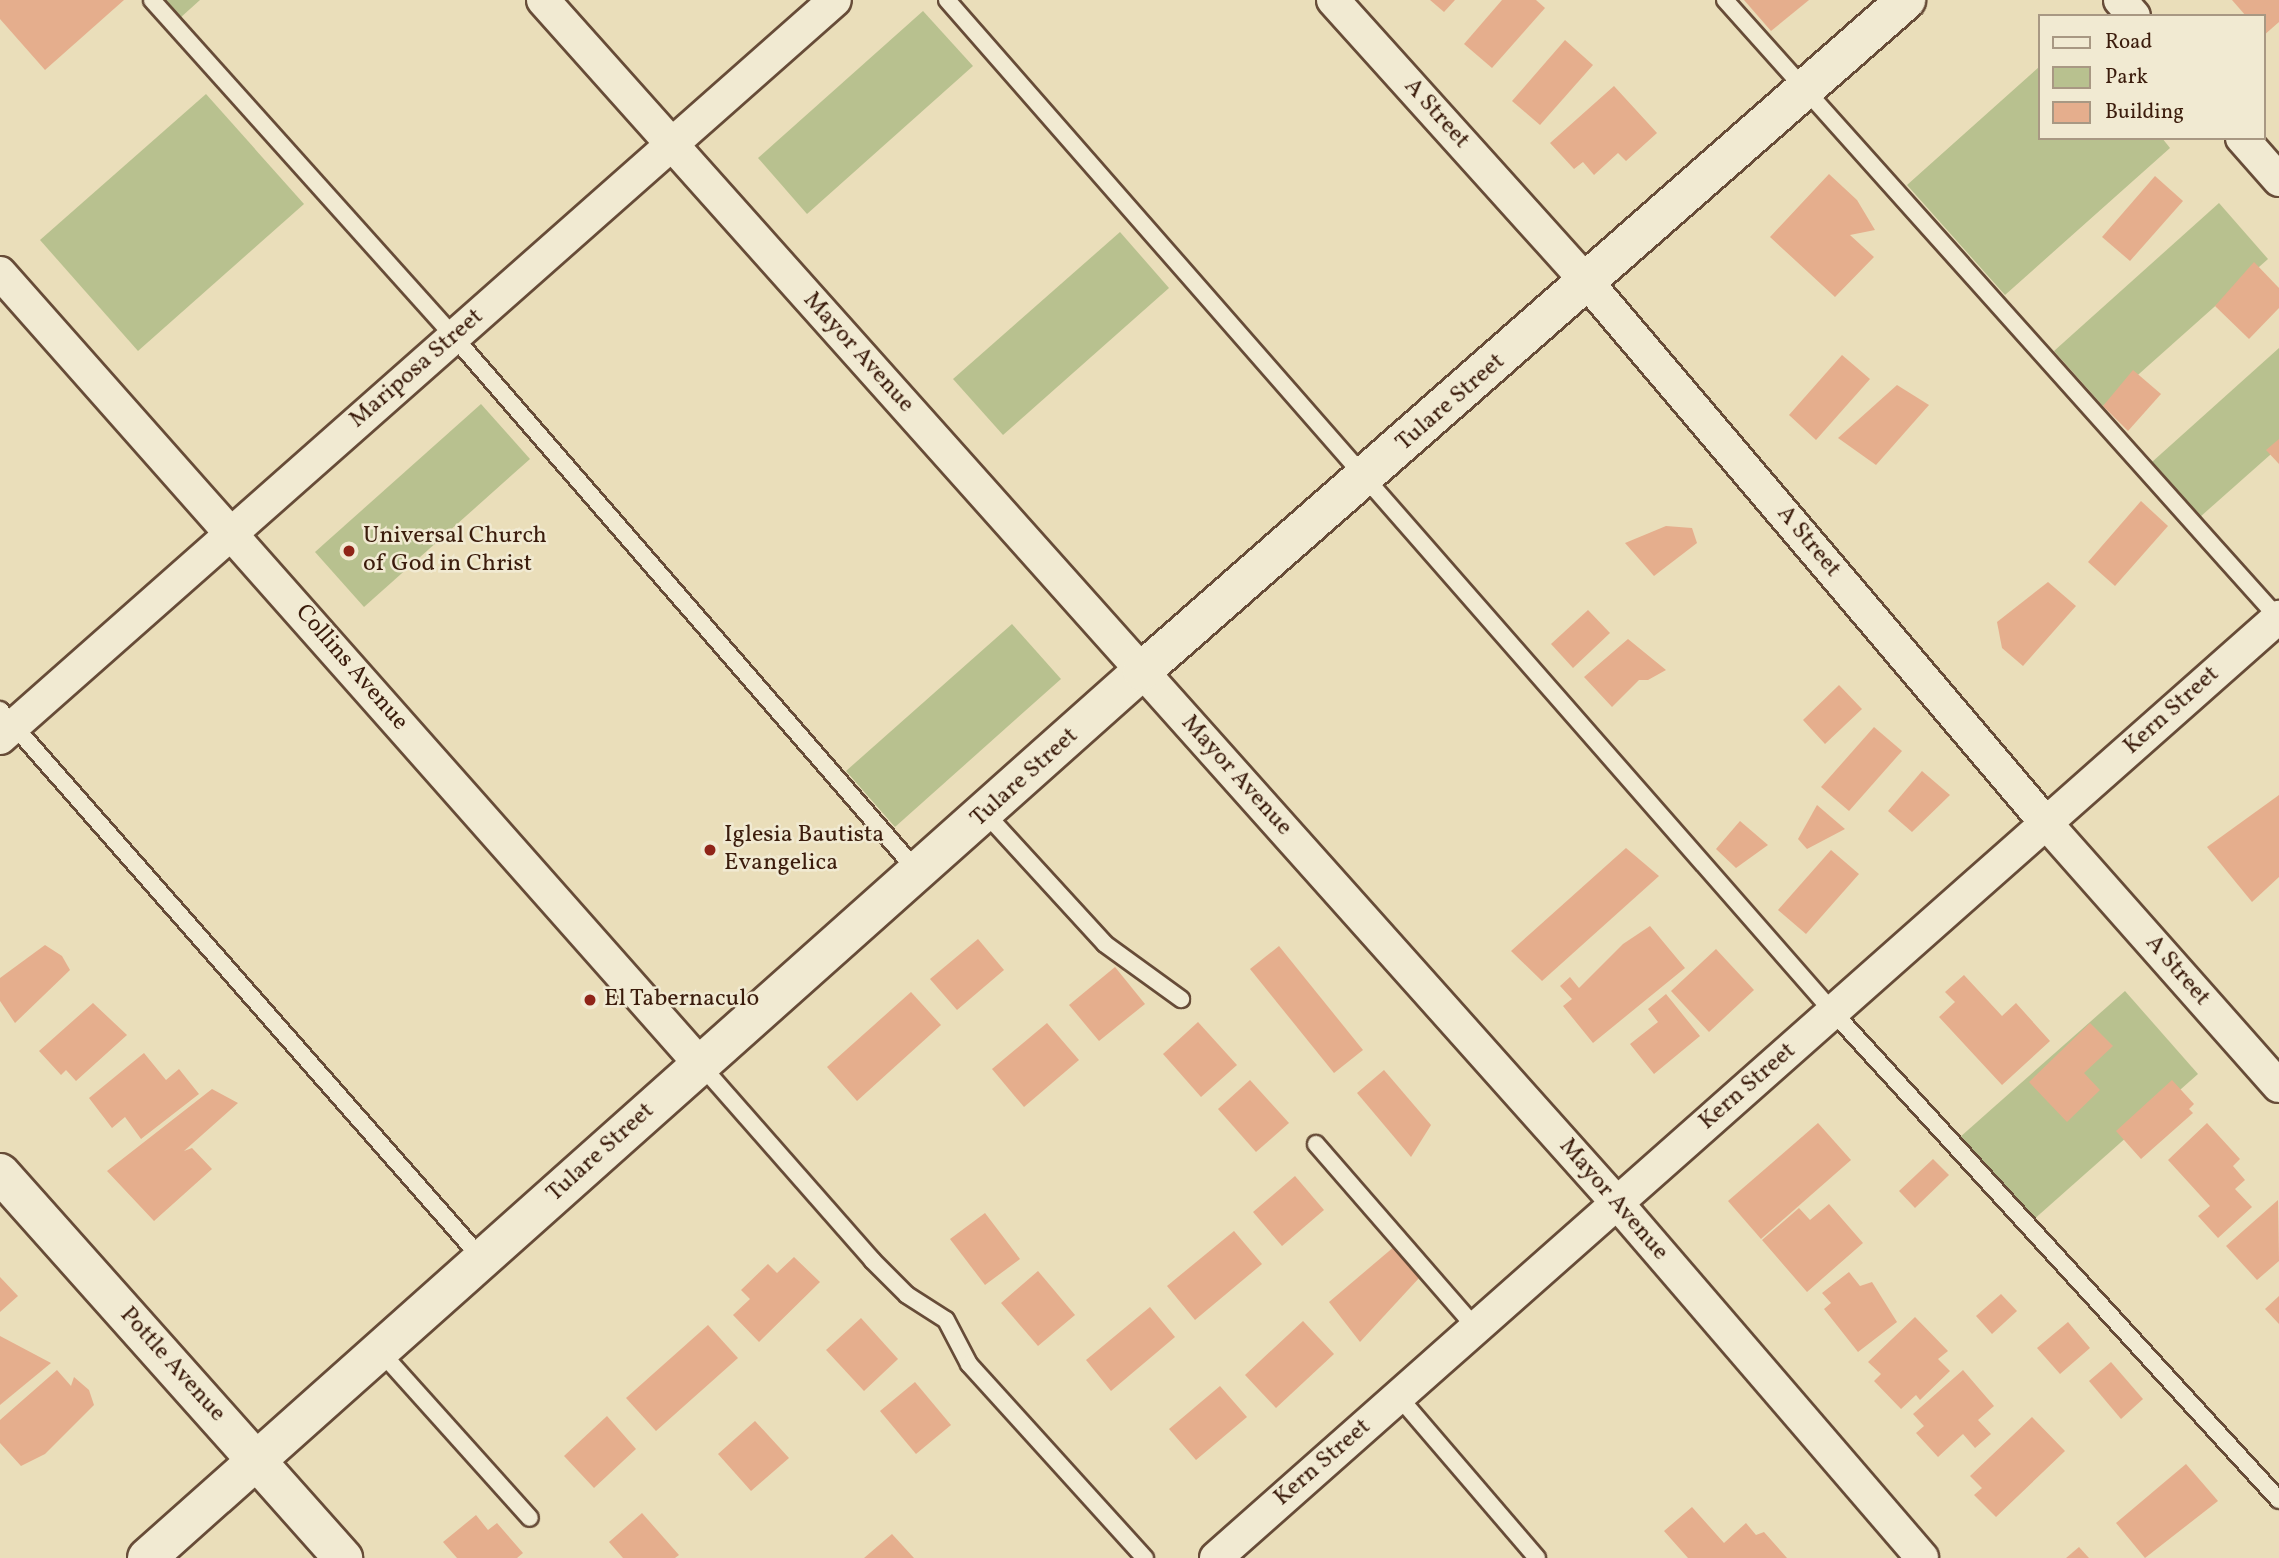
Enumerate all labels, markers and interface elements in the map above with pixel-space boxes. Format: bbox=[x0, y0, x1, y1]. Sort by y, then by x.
legend bbox=[2038, 14, 2265, 140]
text: Road bbox=[2105, 28, 2152, 57]
text: Park bbox=[2105, 63, 2148, 92]
street label: A Street bbox=[1397, 73, 1475, 155]
text: Building bbox=[2105, 98, 2184, 127]
street label: Mayor Avenue bbox=[796, 287, 920, 419]
street label: Mariposa Street bbox=[344, 303, 490, 435]
street label: Tulare Street bbox=[1391, 348, 1511, 458]
street label: A Street bbox=[1770, 500, 1846, 584]
place label: Universal Church of God in Christ bbox=[363, 523, 547, 579]
marker: Universal Church of God in Christ bbox=[341, 543, 357, 559]
street label: Collins Avenue bbox=[288, 599, 414, 737]
street label: Kern Street bbox=[2118, 661, 2226, 761]
street label: Mayor Avenue bbox=[1174, 710, 1298, 842]
street label: Tulare Street bbox=[965, 722, 1085, 834]
place label: Iglesia Bautista Evangelica bbox=[724, 822, 884, 878]
marker: Iglesia Bautista Evangelica bbox=[702, 842, 718, 858]
street label: A Street bbox=[2138, 930, 2216, 1012]
place label: El Tabernaculo bbox=[604, 986, 760, 1014]
marker: El Tabernaculo bbox=[582, 992, 598, 1008]
street label: Kern Street bbox=[1694, 1037, 1802, 1137]
street label: Tulare Street bbox=[541, 1097, 661, 1209]
street label: Mayor Avenue bbox=[1552, 1133, 1674, 1267]
street label: Pottle Avenue bbox=[113, 1302, 231, 1428]
street label: Kern Street bbox=[1269, 1413, 1377, 1513]

